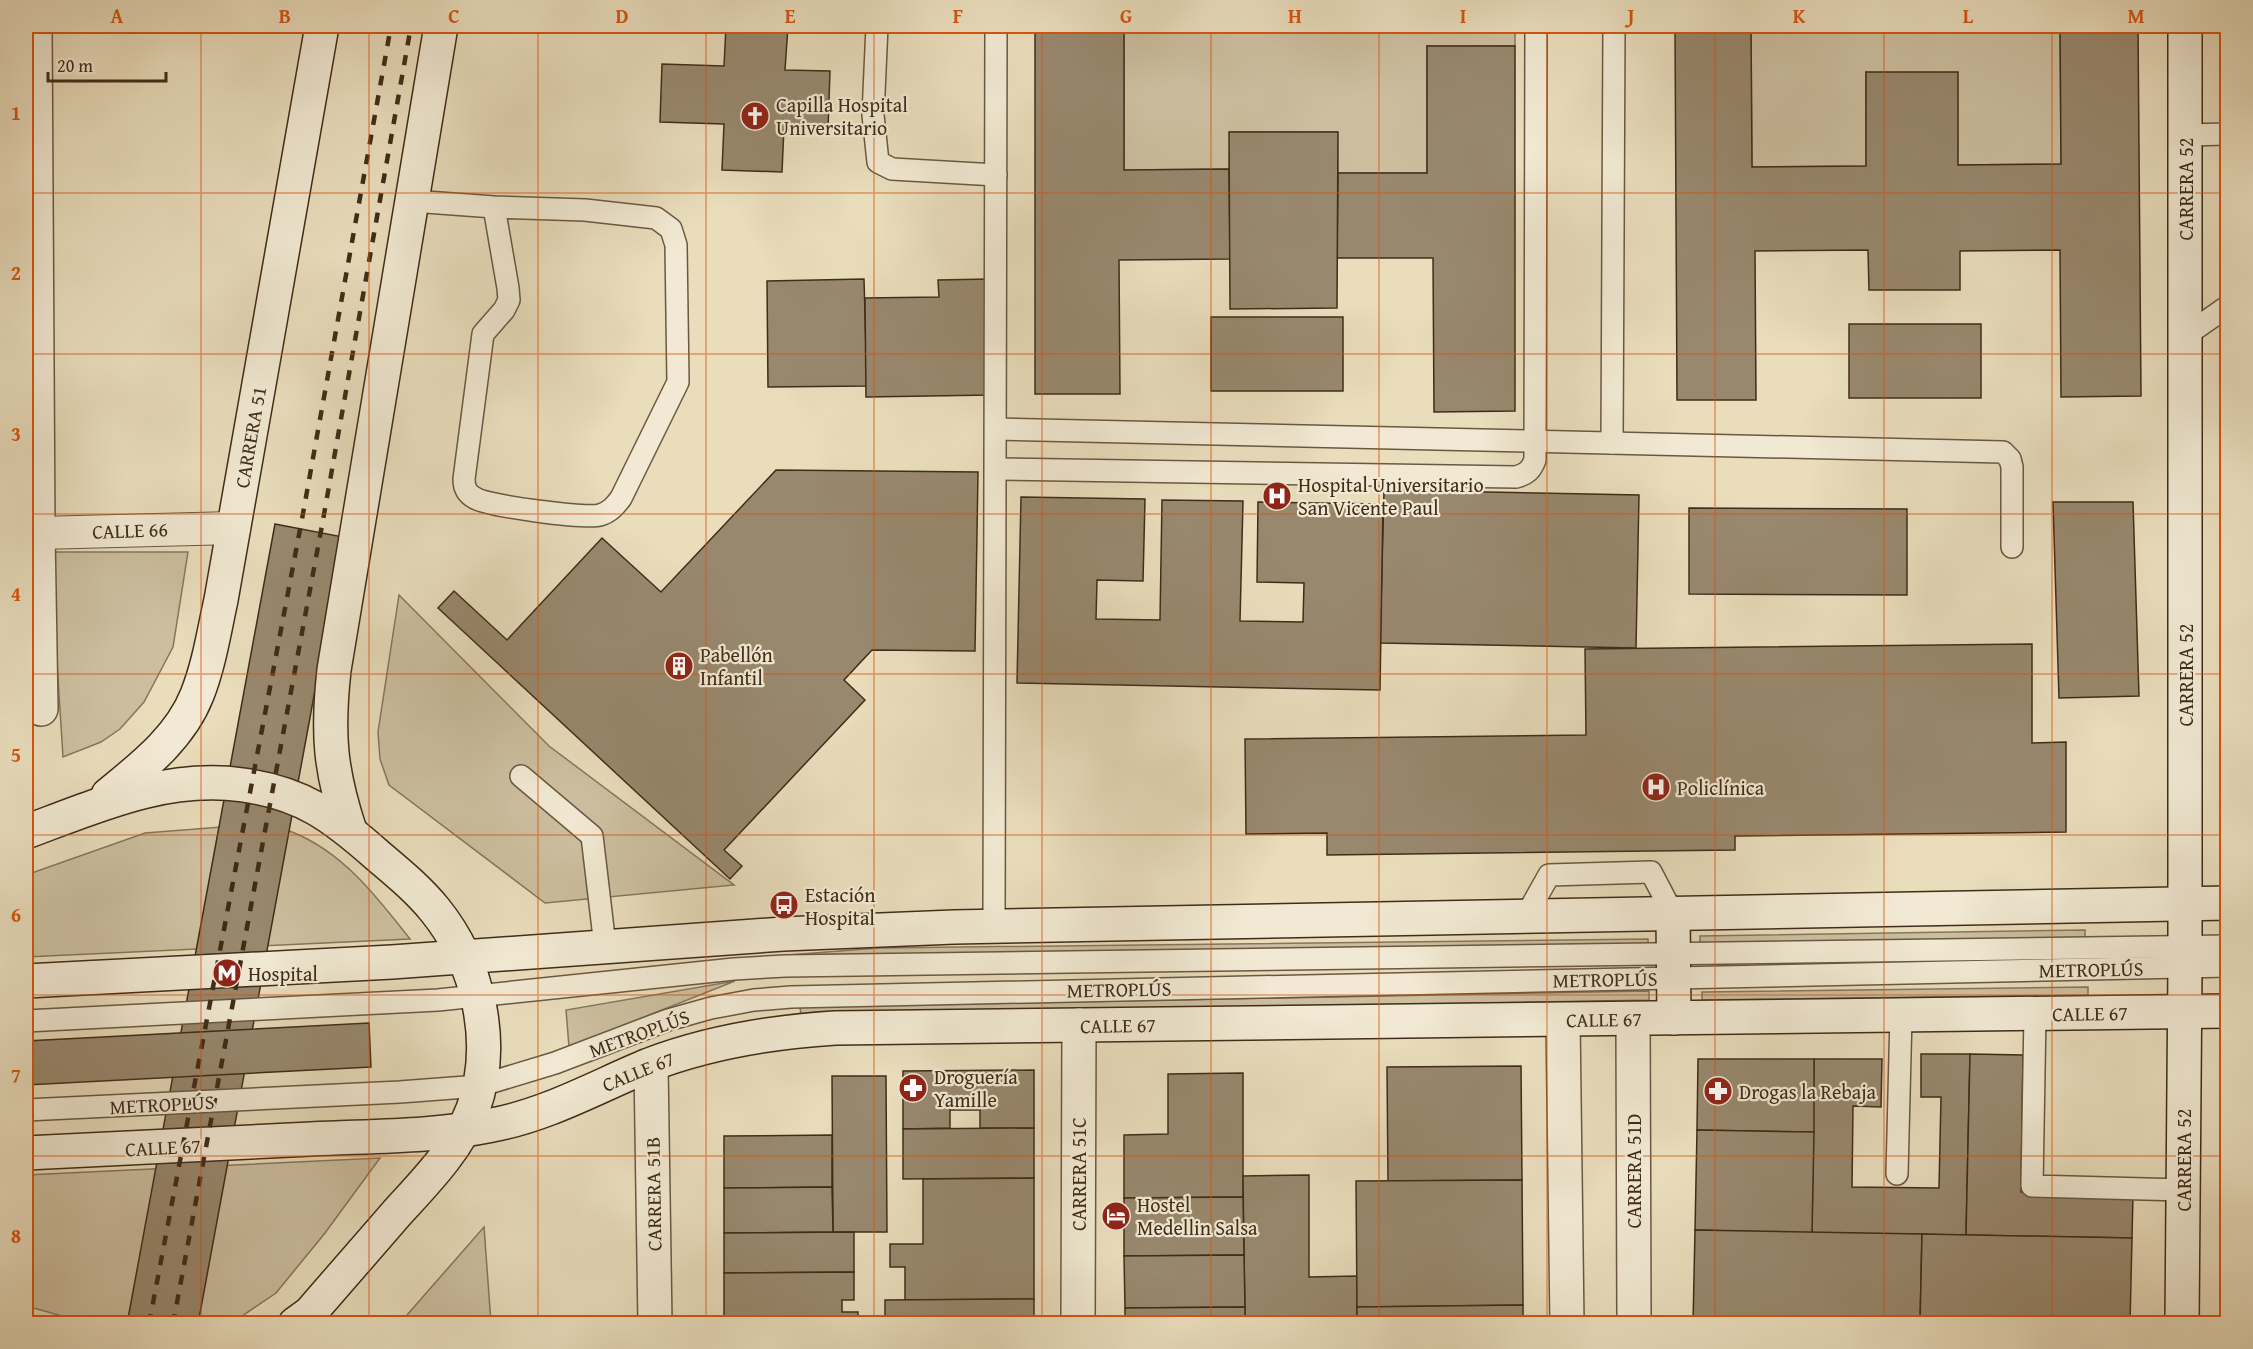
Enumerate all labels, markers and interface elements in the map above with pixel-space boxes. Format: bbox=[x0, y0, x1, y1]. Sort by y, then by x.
text: A bbox=[111, 1, 124, 30]
text: B bbox=[279, 1, 291, 30]
text: C bbox=[448, 1, 460, 30]
text: D bbox=[615, 1, 629, 30]
text: E bbox=[785, 1, 796, 30]
text: F bbox=[953, 1, 963, 30]
text: G bbox=[1120, 1, 1132, 30]
text: H bbox=[1288, 1, 1302, 30]
text: I bbox=[1460, 1, 1466, 30]
text: J bbox=[1625, 1, 1635, 30]
text: K bbox=[1793, 1, 1806, 30]
text: L bbox=[1963, 1, 1974, 30]
text: M bbox=[2127, 1, 2145, 30]
scale bar bbox=[48, 45, 166, 83]
text: 20 m bbox=[57, 52, 93, 79]
place label: Capilla Hospital Universitario bbox=[776, 90, 908, 142]
text: 1 bbox=[11, 98, 21, 127]
church icon: Capilla Hospital Universitario bbox=[739, 100, 771, 132]
street label: CARRERA 52 bbox=[2171, 138, 2200, 240]
text: 2 bbox=[11, 258, 21, 287]
street label: CARRERA 51 bbox=[227, 384, 273, 490]
text: 3 bbox=[11, 419, 21, 448]
place label: Hospital Universitario San Vicente Paul bbox=[1298, 470, 1484, 522]
hospital icon: Hospital Universitario San Vicente Paul bbox=[1261, 480, 1293, 512]
street label: CALLE 66 bbox=[92, 514, 168, 546]
text: 4 bbox=[11, 579, 21, 608]
street label: CARRERA 52 bbox=[2171, 624, 2200, 726]
place label: Pabellón Infantil bbox=[700, 640, 773, 692]
building icon: Pabellón Infantil bbox=[663, 650, 695, 682]
text: 5 bbox=[11, 740, 21, 769]
hospital icon: Policlínica bbox=[1640, 771, 1672, 803]
place label: Policlínica bbox=[1677, 773, 1765, 802]
place label: Estación Hospital bbox=[805, 880, 876, 932]
bus stop icon: Estación Hospital bbox=[768, 889, 800, 921]
text: 6 bbox=[11, 900, 21, 929]
street label: METROPLÚS bbox=[2038, 954, 2144, 984]
metro station icon: Hospital bbox=[211, 957, 243, 989]
place label: Hospital bbox=[248, 959, 318, 988]
street label: METROPLÚS bbox=[1552, 964, 1658, 994]
street label: METROPLÚS bbox=[1066, 974, 1172, 1004]
street label: CALLE 67 bbox=[2052, 998, 2128, 1028]
street label: METROPLÚS bbox=[585, 1001, 693, 1065]
street label: CALLE 67 bbox=[1566, 1004, 1642, 1034]
street label: CALLE 67 bbox=[1080, 1010, 1156, 1040]
street label: CALLE 67 bbox=[597, 1043, 679, 1099]
text: 7 bbox=[11, 1060, 21, 1089]
place label: Droguería Yamille bbox=[934, 1062, 1018, 1114]
pharmacy icon: Droguería Yamille bbox=[897, 1072, 929, 1104]
pharmacy icon: Drogas la Rebaja bbox=[1702, 1075, 1734, 1107]
place label: Drogas la Rebaja bbox=[1739, 1077, 1877, 1106]
street label: METROPLÚS bbox=[109, 1087, 215, 1121]
street label: CARRERA 52 bbox=[2169, 1109, 2198, 1211]
street label: CARRERA 51D bbox=[1619, 1113, 1648, 1229]
street label: CARRERA 51C bbox=[1064, 1117, 1093, 1231]
street label: CALLE 67 bbox=[124, 1131, 202, 1163]
street label: CARRERA 51B bbox=[638, 1137, 668, 1251]
place label: Hostel Medellin Salsa bbox=[1137, 1190, 1258, 1242]
hotel icon: Hostel Medellin Salsa bbox=[1100, 1200, 1132, 1232]
text: 8 bbox=[11, 1221, 21, 1250]

